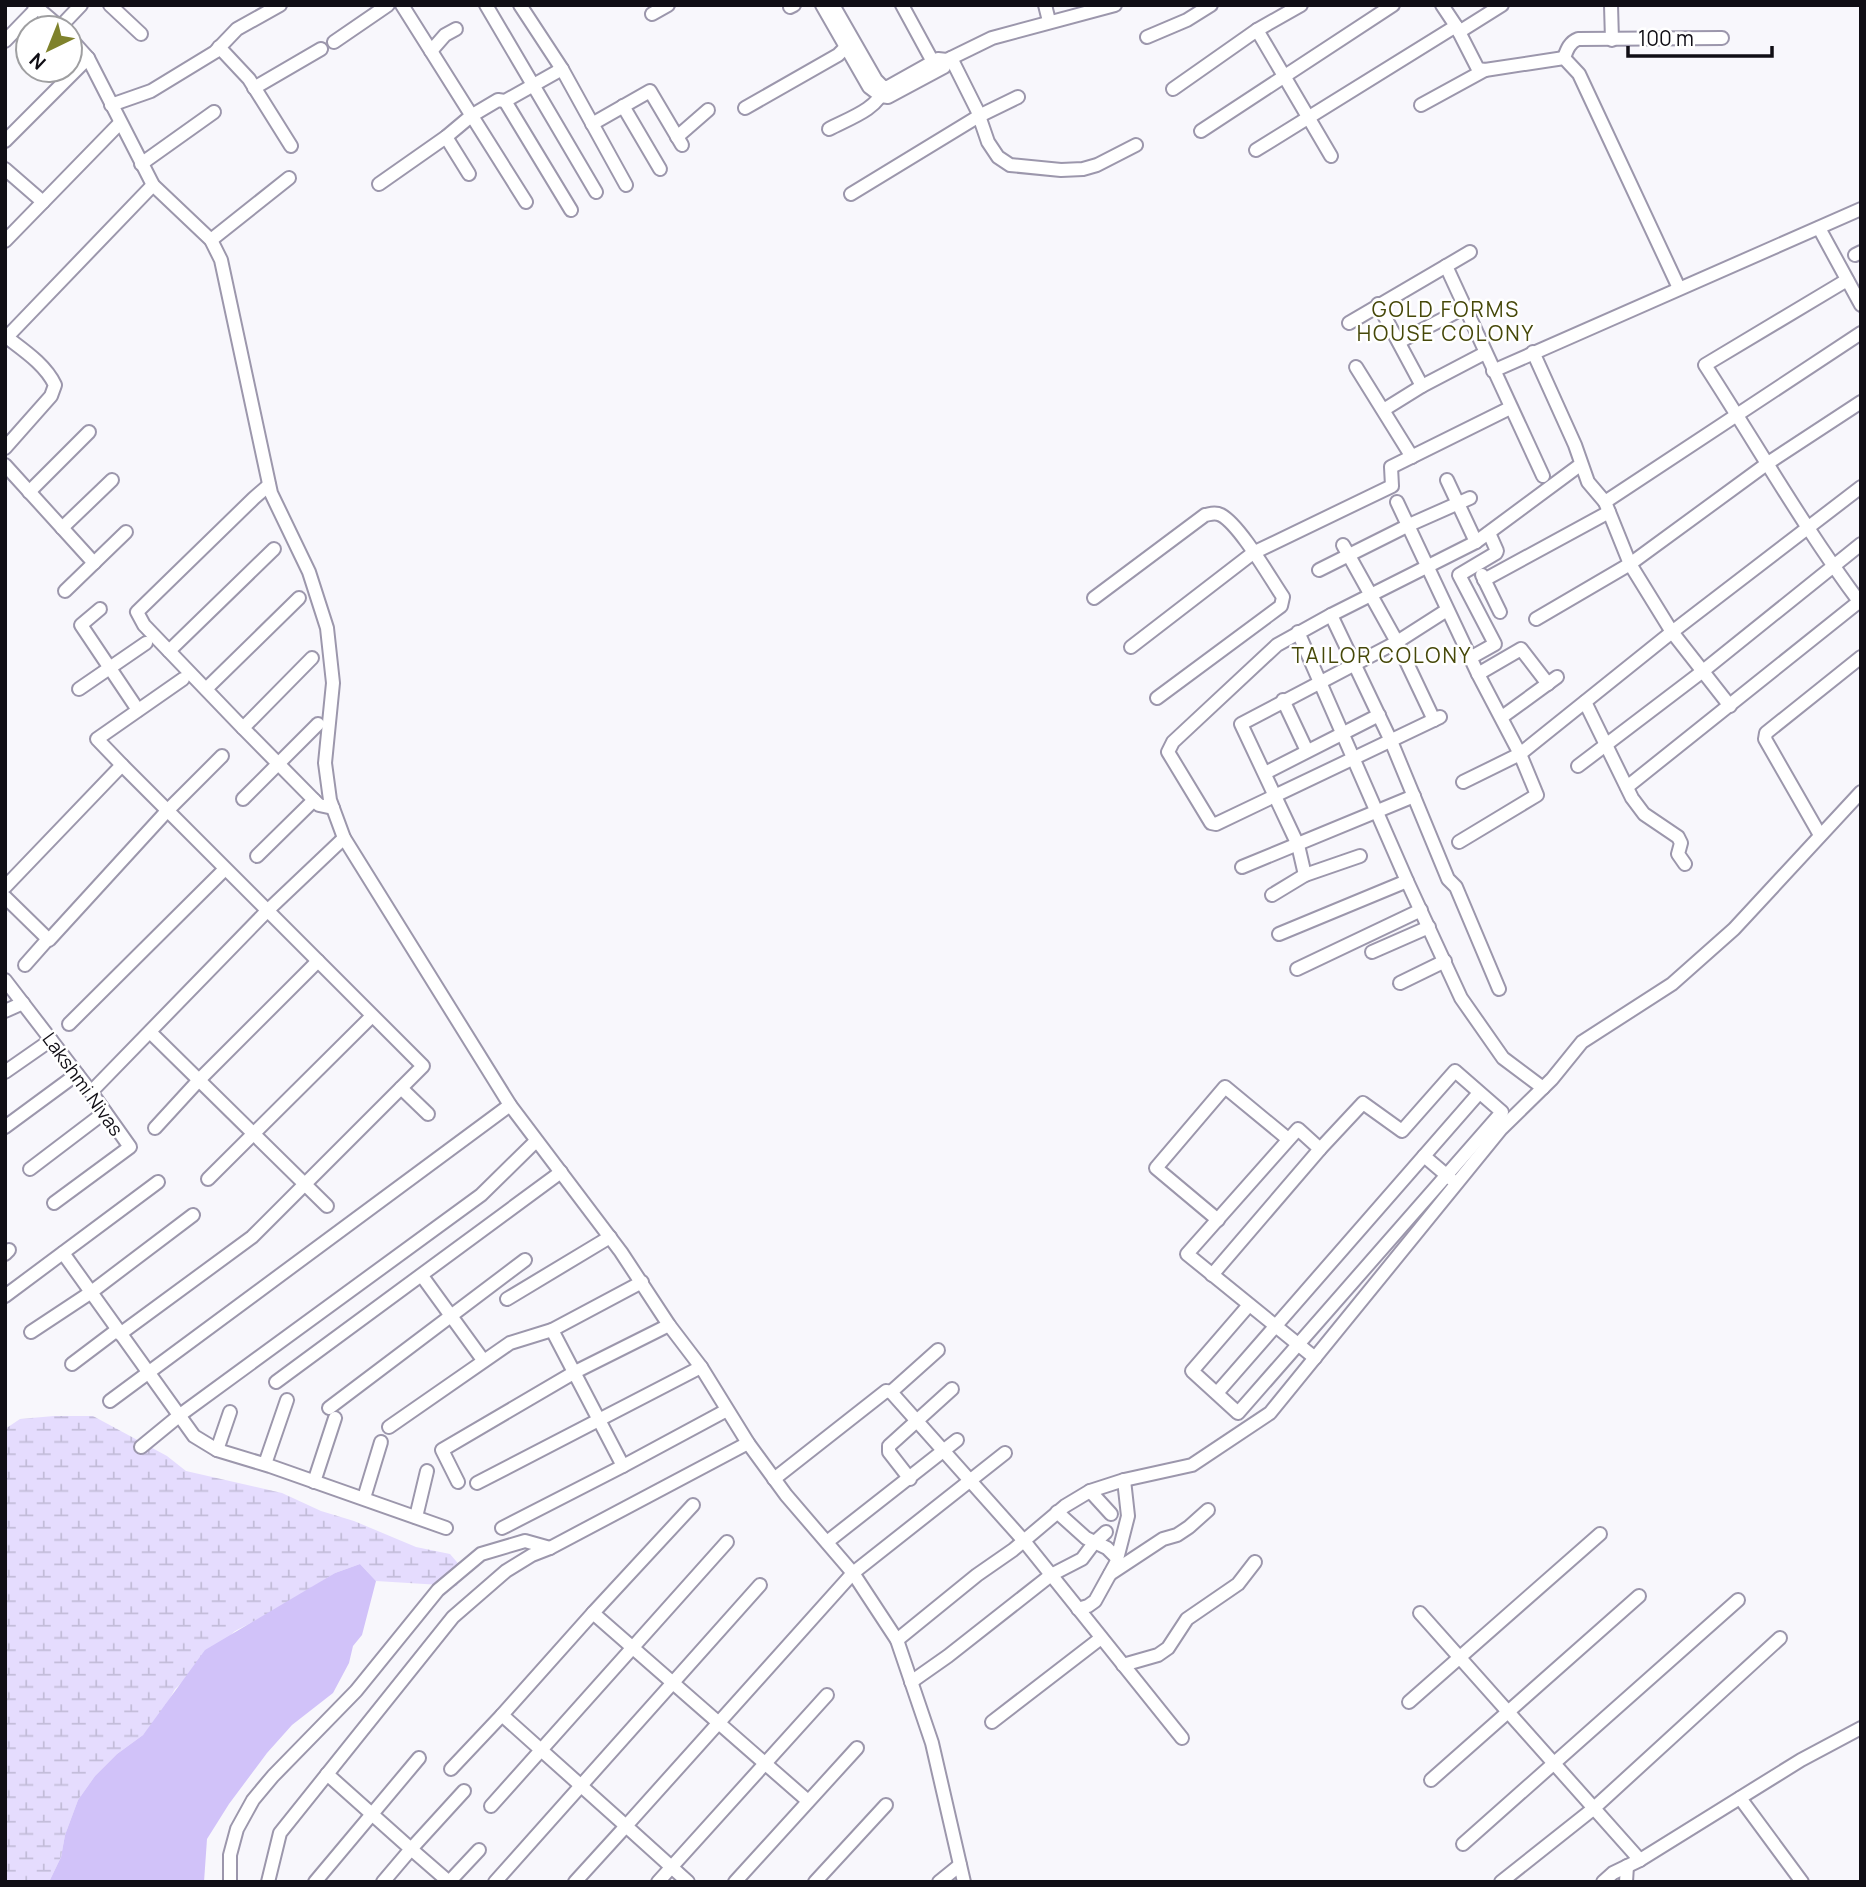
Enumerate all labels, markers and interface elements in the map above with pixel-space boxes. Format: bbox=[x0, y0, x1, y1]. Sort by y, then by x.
north arrow bbox=[14, 14, 84, 84]
scale bar bbox=[1628, 14, 1772, 58]
text: 100 m bbox=[1638, 24, 1694, 52]
text: N bbox=[24, 47, 51, 76]
district label: GOLD FORMS HOUSE COLONY bbox=[1357, 295, 1535, 347]
district label: TAILOR COLONY bbox=[1291, 641, 1473, 669]
street label: Lakshmi Nivas bbox=[37, 1027, 129, 1141]

